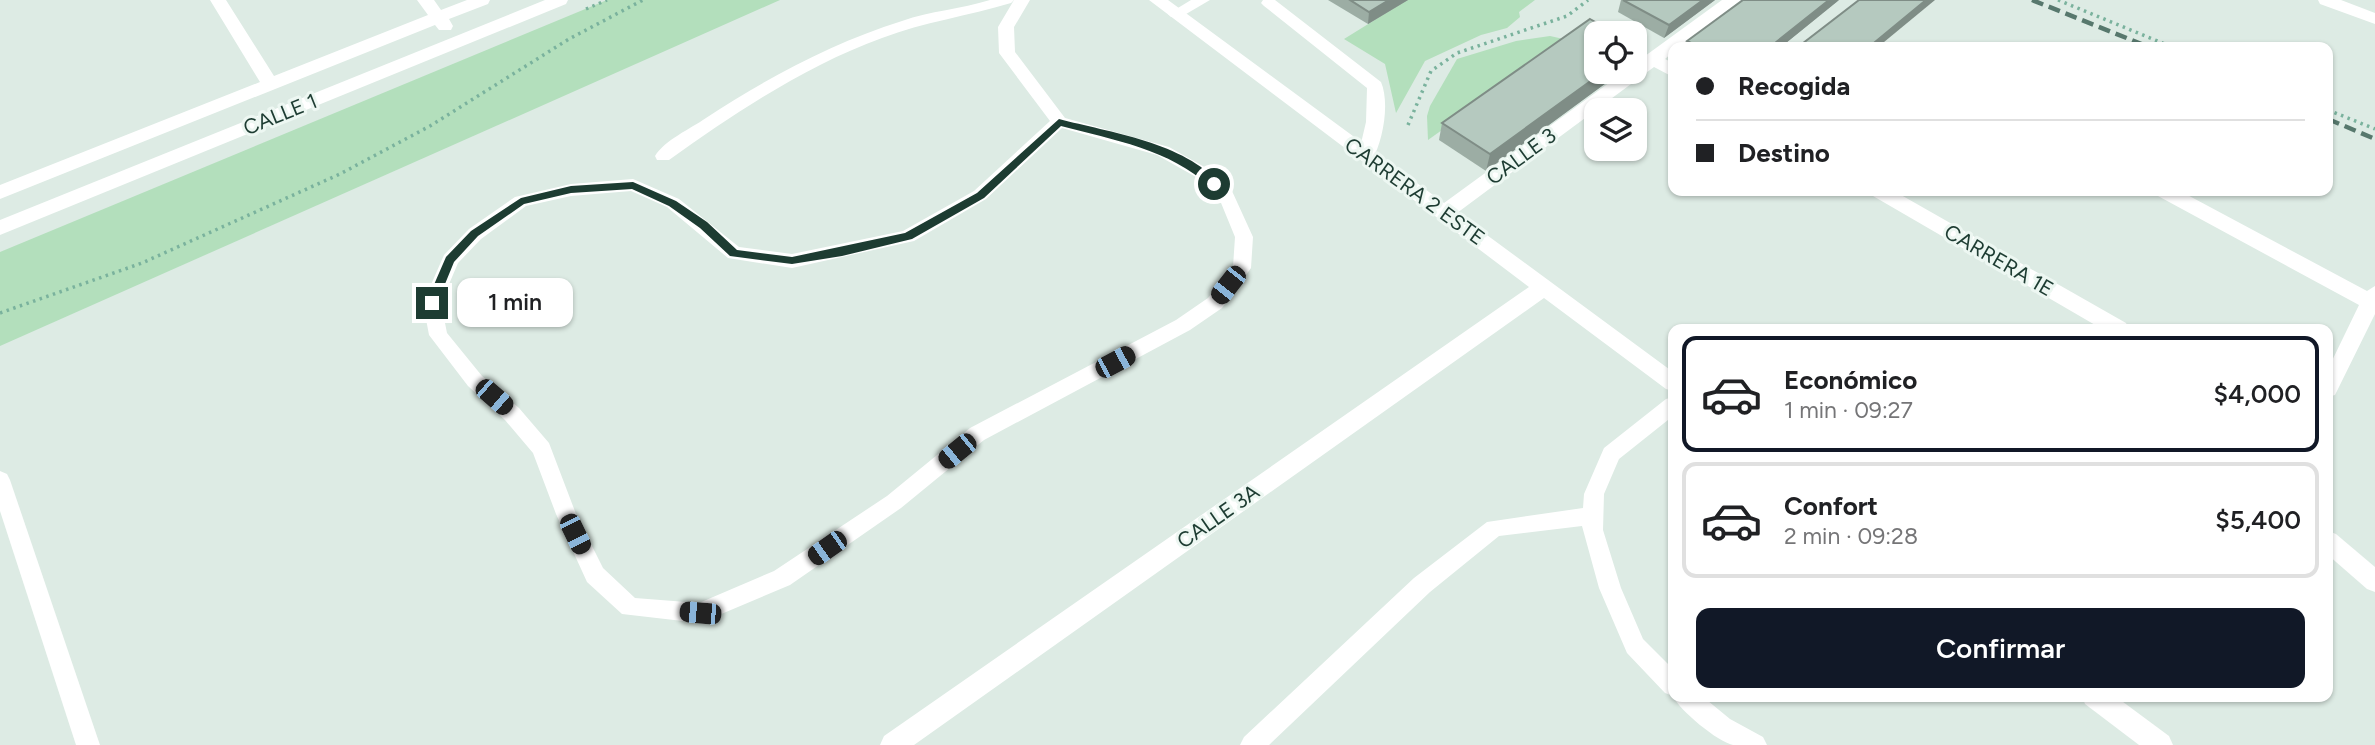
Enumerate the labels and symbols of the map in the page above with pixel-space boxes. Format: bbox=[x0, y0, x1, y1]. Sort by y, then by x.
street label: CALLE 1 bbox=[239, 88, 321, 140]
street label: CALLE 3 bbox=[1481, 122, 1561, 190]
street label: CARRERA 2 ESTE bbox=[1340, 132, 1490, 250]
route start bbox=[1198, 168, 1230, 200]
street label: CARRERA 1E bbox=[1940, 219, 2058, 301]
car bbox=[1207, 262, 1250, 308]
callout: 1 min bbox=[457, 278, 572, 328]
route end bbox=[416, 287, 448, 319]
car bbox=[1092, 343, 1139, 381]
car bbox=[472, 375, 517, 419]
car bbox=[935, 430, 980, 472]
street label: CALLE 3A bbox=[1172, 479, 1264, 553]
car bbox=[557, 511, 594, 557]
car bbox=[804, 527, 851, 569]
car bbox=[679, 601, 722, 625]

